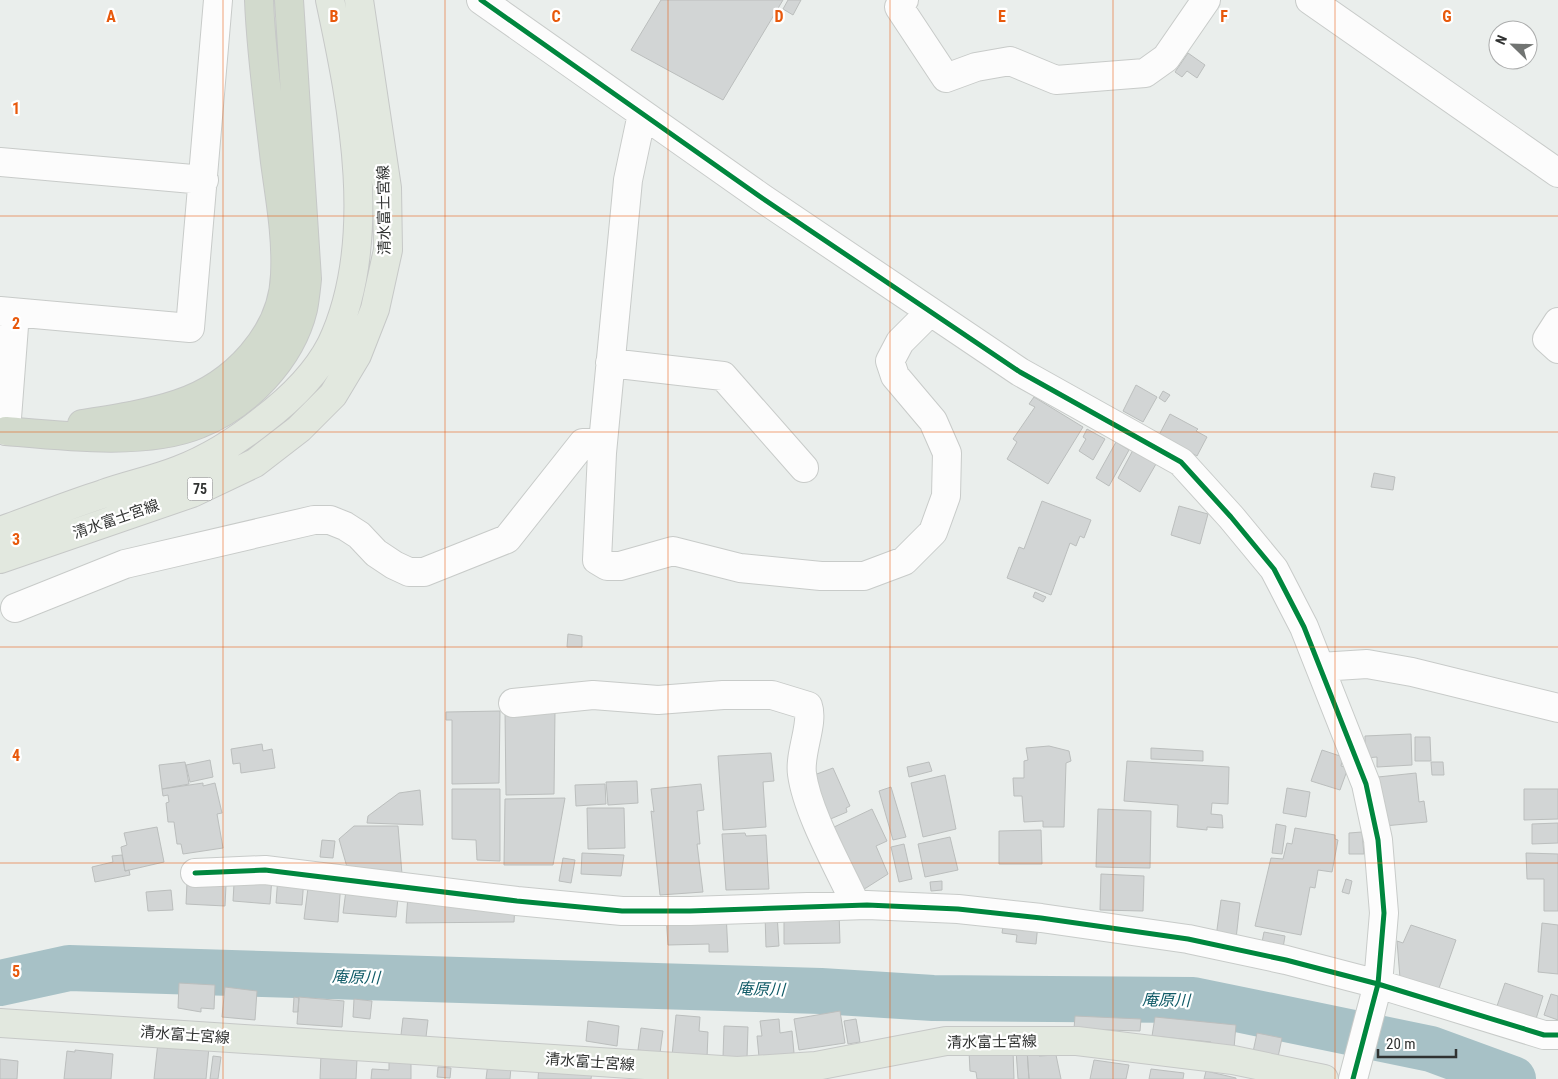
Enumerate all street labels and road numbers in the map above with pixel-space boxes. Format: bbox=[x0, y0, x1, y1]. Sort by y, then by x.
street label: 清水富士宮線 bbox=[374, 165, 394, 255]
road number: 75 bbox=[188, 478, 212, 500]
street label: 清水富士宮線 bbox=[71, 496, 161, 542]
street label: 清水富士宮線 bbox=[139, 1023, 231, 1047]
street label: 清水富士宮線 bbox=[947, 1032, 1037, 1052]
street label: 清水富士宮線 bbox=[544, 1050, 636, 1074]

